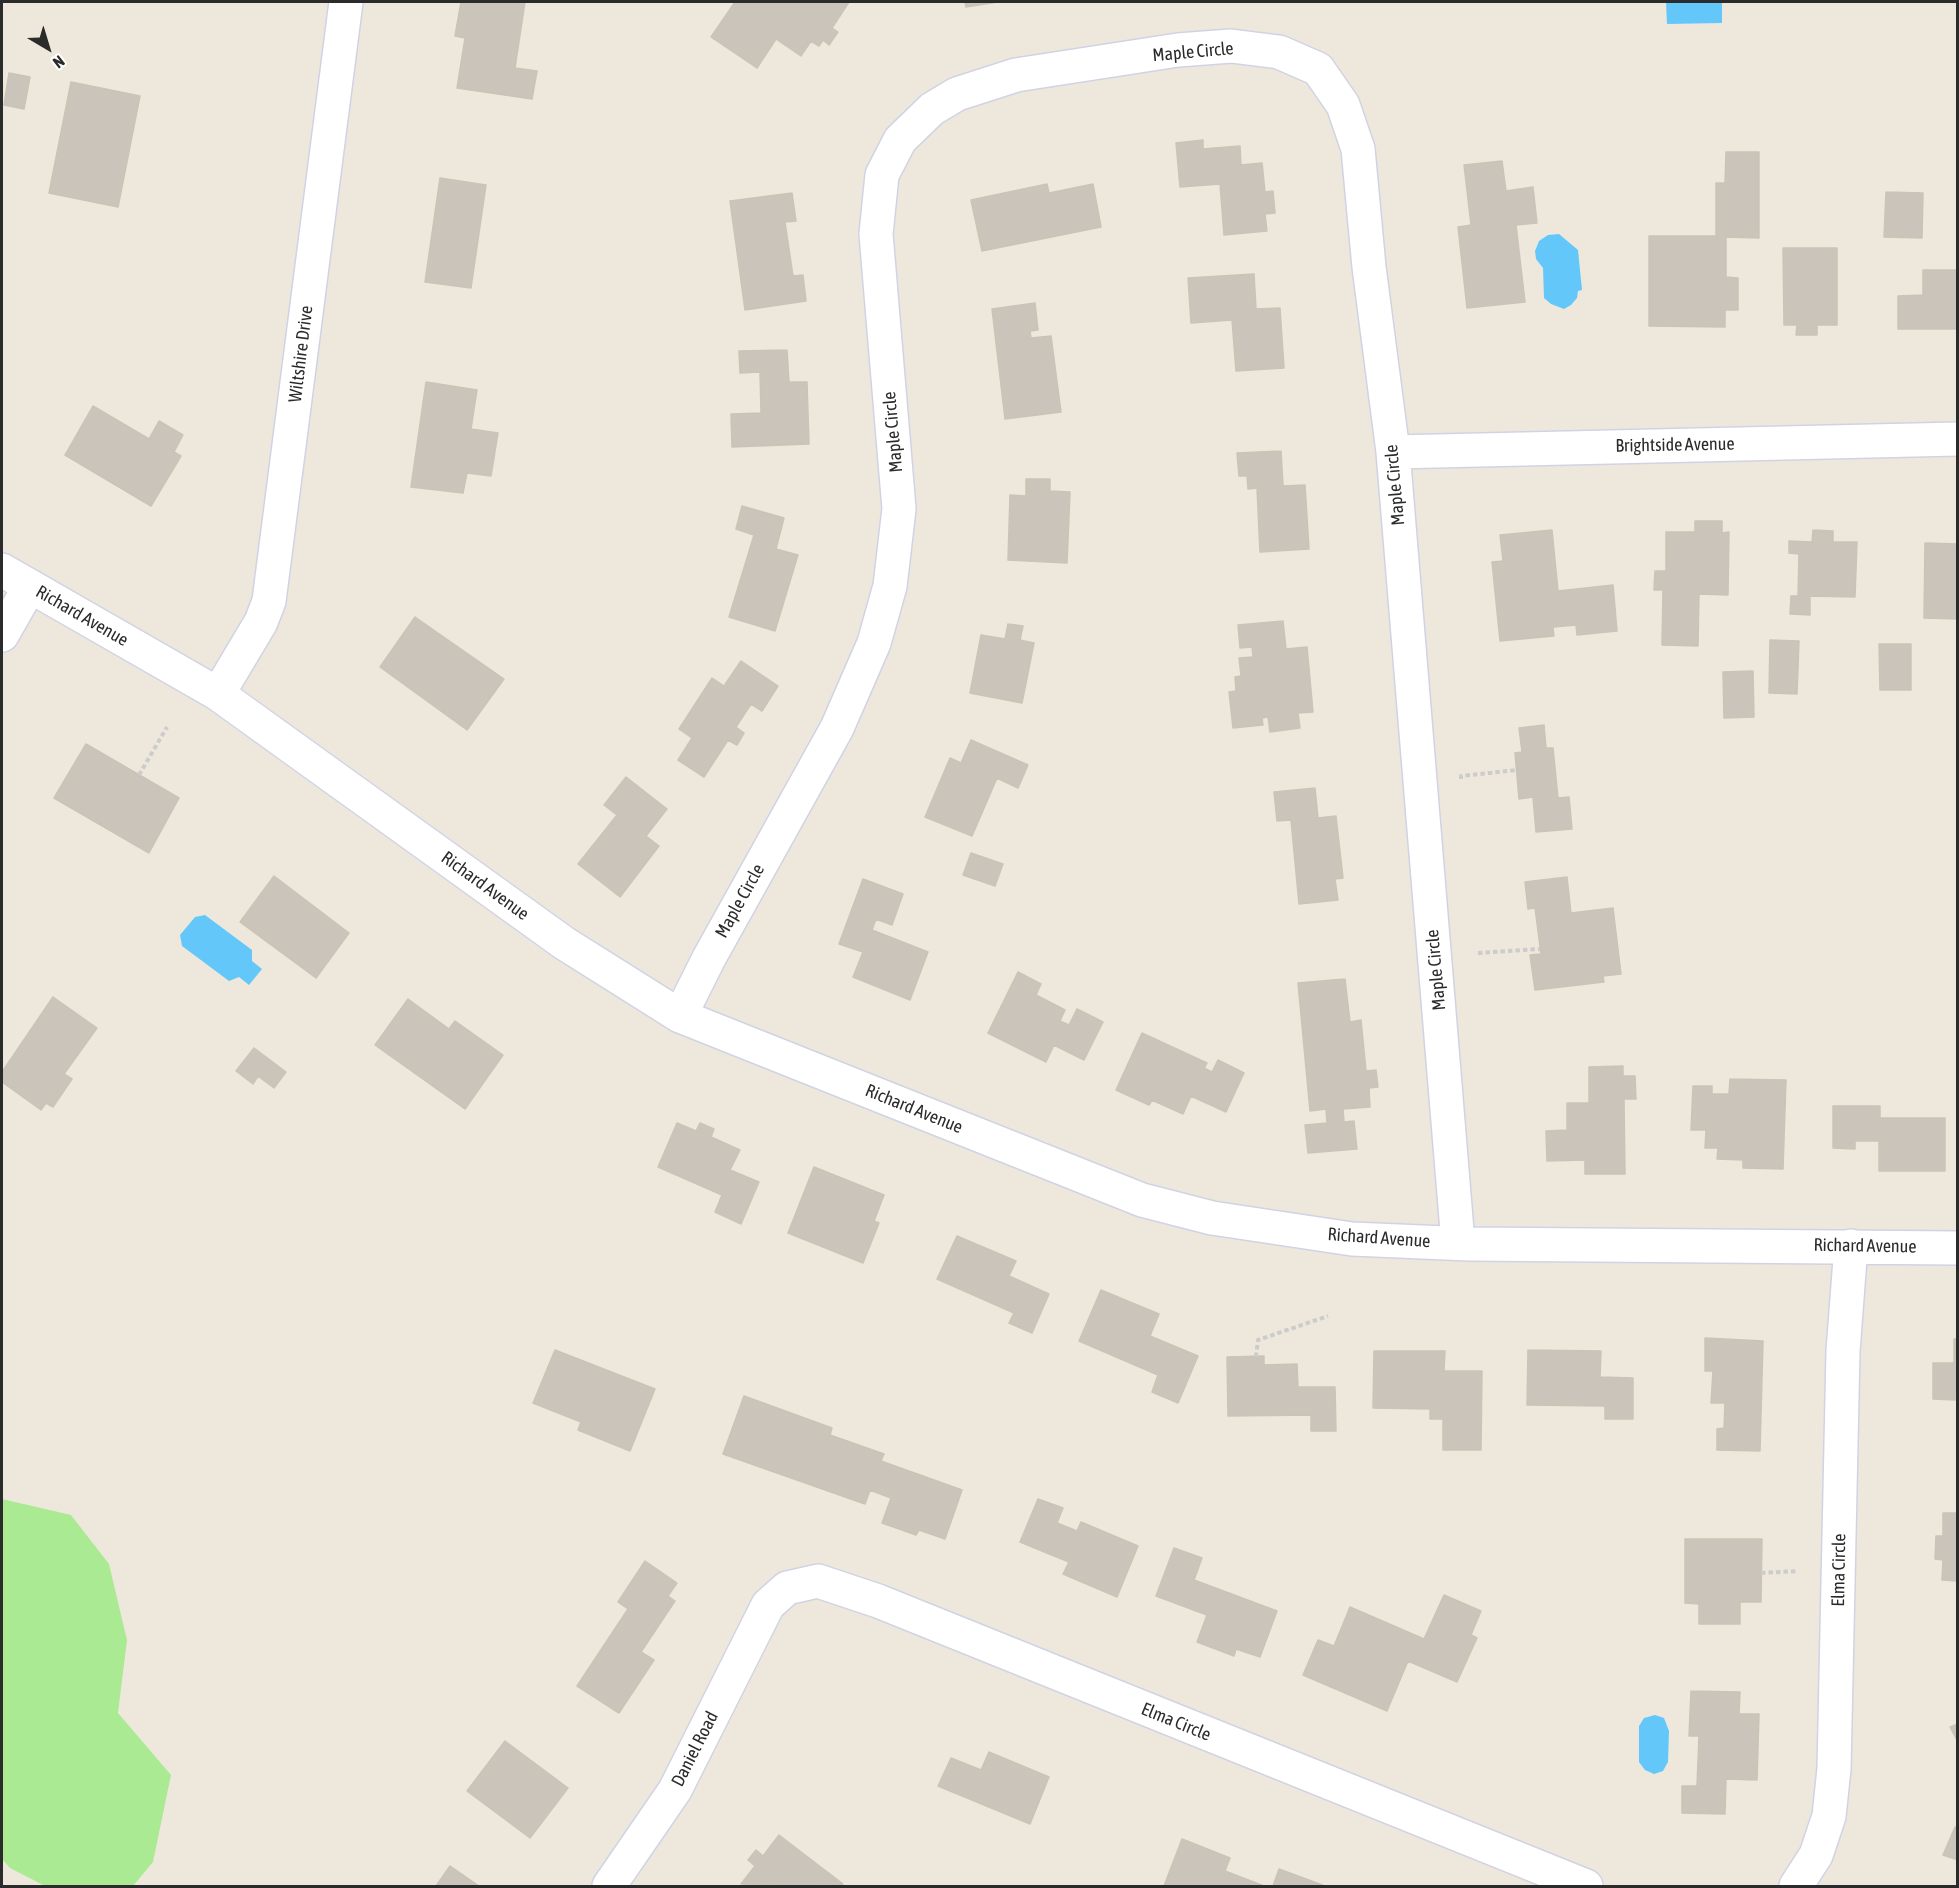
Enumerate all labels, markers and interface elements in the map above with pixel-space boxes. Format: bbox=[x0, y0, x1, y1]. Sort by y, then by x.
north arrow bbox=[18, 18, 78, 78]
street label: Maple Circle bbox=[1152, 38, 1234, 66]
text: N bbox=[50, 52, 68, 72]
street label: Wiltshire Drive bbox=[284, 304, 318, 404]
street label: Maple Circle bbox=[879, 391, 907, 473]
street label: Brightside Avenue bbox=[1615, 433, 1735, 457]
street label: Maple Circle bbox=[1381, 444, 1409, 526]
street label: Richard Avenue bbox=[32, 581, 132, 651]
street label: Richard Avenue bbox=[437, 847, 533, 925]
street label: Maple Circle bbox=[711, 860, 769, 942]
street label: Maple Circle bbox=[1422, 929, 1450, 1011]
street label: Richard Avenue bbox=[862, 1080, 966, 1138]
street label: Richard Avenue bbox=[1327, 1224, 1431, 1252]
street label: Richard Avenue bbox=[1813, 1234, 1917, 1258]
street label: Elma Circle bbox=[1828, 1533, 1850, 1607]
street label: Elma Circle bbox=[1138, 1698, 1214, 1746]
street label: Daniel Road bbox=[667, 1708, 723, 1790]

